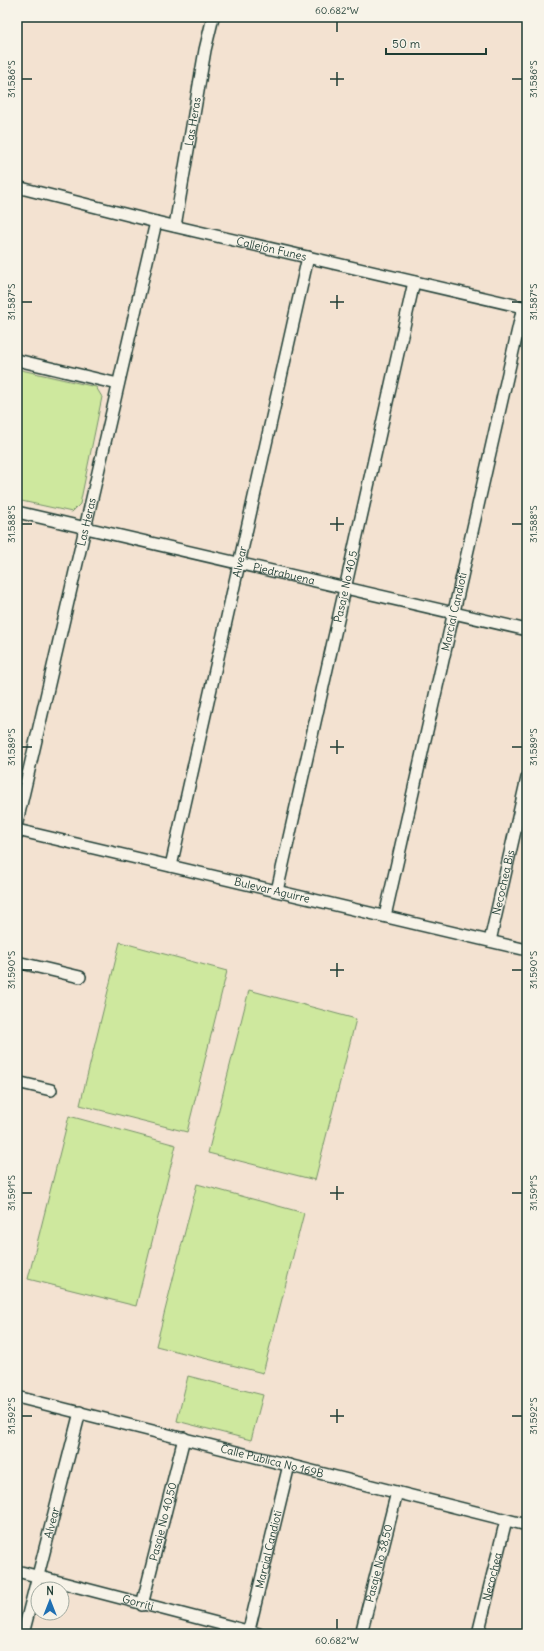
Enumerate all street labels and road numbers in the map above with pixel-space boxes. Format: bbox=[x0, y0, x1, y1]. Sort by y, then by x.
street label: Las Heras bbox=[182, 96, 204, 147]
street label: Callejón Funes bbox=[235, 234, 308, 264]
street label: Las Heras bbox=[74, 496, 99, 548]
street label: Alvear bbox=[229, 544, 250, 579]
street label: Pasaje No 40,5 bbox=[331, 549, 360, 624]
street label: Piedrabuena bbox=[252, 560, 316, 588]
street label: Marcial Candioti bbox=[438, 571, 470, 652]
street label: Necochea Bis bbox=[489, 848, 517, 917]
street label: Bulevar Aguirre bbox=[233, 874, 311, 906]
street label: Calle Publica No 169B bbox=[219, 1441, 325, 1481]
street label: Pasaje No 40,50 bbox=[146, 1481, 180, 1562]
street label: Alvear bbox=[41, 1505, 62, 1540]
street label: Marcial Candioti bbox=[252, 1509, 285, 1590]
street label: Pasaje No 38,50 bbox=[362, 1523, 396, 1604]
street label: Necochea bbox=[479, 1551, 505, 1602]
street label: Gorriti bbox=[121, 1592, 155, 1613]

